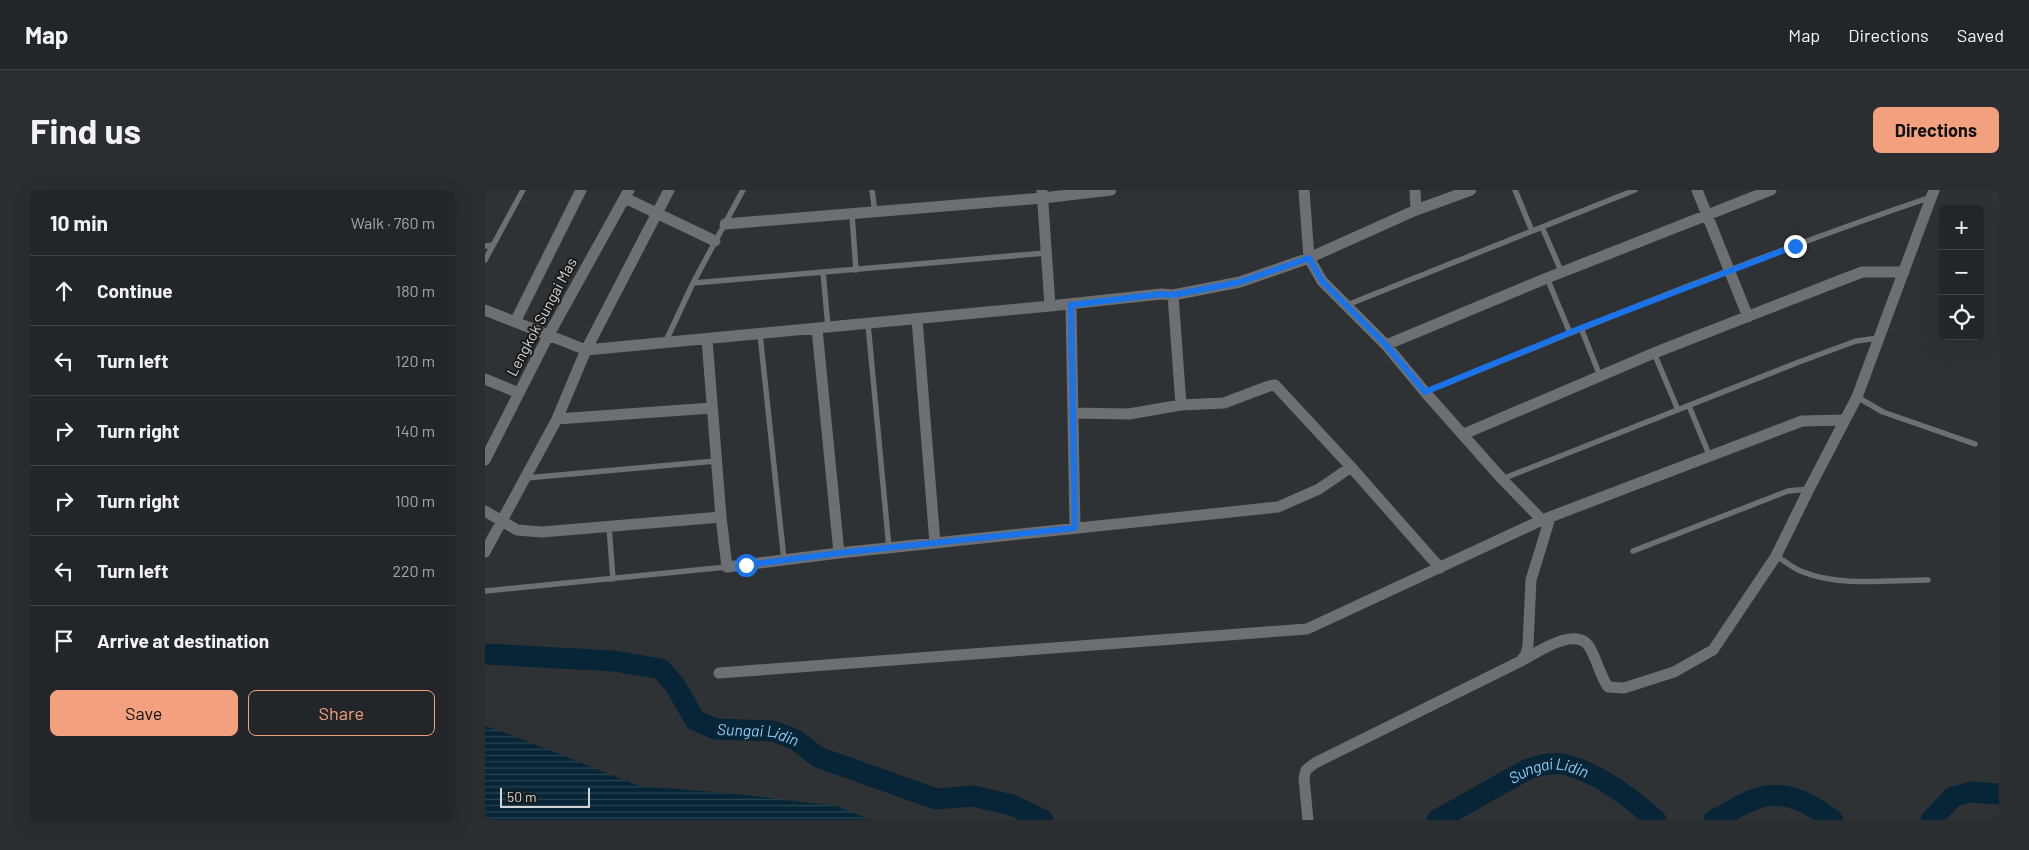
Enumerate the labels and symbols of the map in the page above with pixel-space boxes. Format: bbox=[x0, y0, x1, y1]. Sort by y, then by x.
route end bbox=[1784, 235, 1807, 258]
street label: Lengkok Sungai Mas bbox=[502, 254, 580, 379]
route start bbox=[735, 554, 758, 577]
water label: Sungai Lidin bbox=[717, 719, 802, 749]
water label: Sungai Lidin bbox=[1505, 753, 1592, 787]
scale bar bbox=[500, 785, 590, 808]

